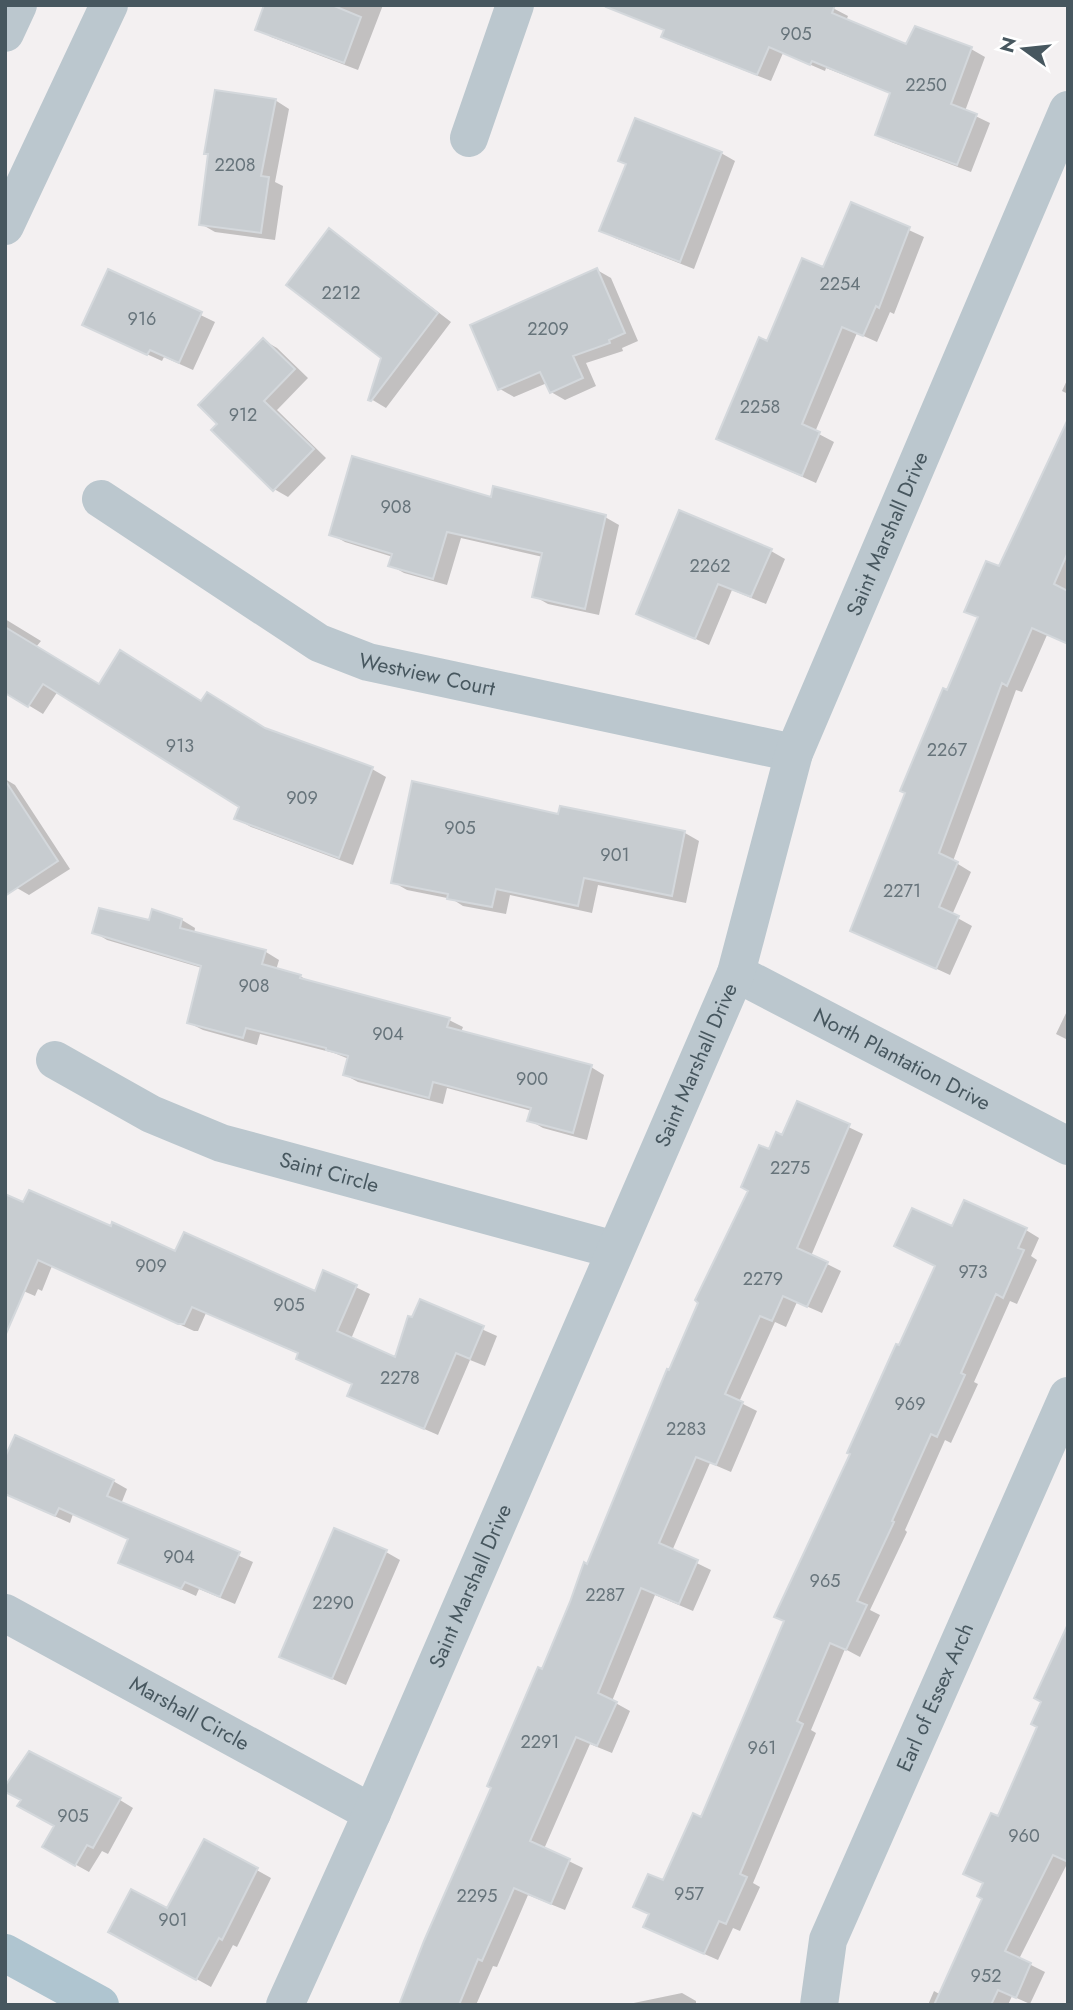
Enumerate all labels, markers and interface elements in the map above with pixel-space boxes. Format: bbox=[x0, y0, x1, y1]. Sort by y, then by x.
north arrow bbox=[989, 14, 1059, 84]
house number: 905 bbox=[780, 21, 812, 47]
text: N bbox=[993, 34, 1023, 56]
house number: 2250 bbox=[905, 72, 947, 98]
house number: 2208 bbox=[214, 152, 256, 178]
house number: 2254 bbox=[819, 271, 861, 297]
house number: 2212 bbox=[322, 280, 360, 306]
house number: 916 bbox=[128, 306, 156, 332]
house number: 2209 bbox=[527, 316, 569, 342]
house number: 2258 bbox=[740, 394, 780, 420]
house number: 912 bbox=[229, 402, 257, 428]
street label: Saint Marshall Drive bbox=[839, 447, 936, 621]
house number: 908 bbox=[381, 494, 412, 520]
house number: 2262 bbox=[689, 553, 731, 579]
street label: Westview Court bbox=[356, 645, 498, 704]
house number: 913 bbox=[166, 733, 194, 759]
house number: 2267 bbox=[927, 737, 968, 763]
house number: 909 bbox=[286, 785, 318, 811]
house number: 905 bbox=[444, 815, 476, 841]
house number: 901 bbox=[600, 842, 630, 868]
house number: 2271 bbox=[883, 878, 921, 904]
house number: 908 bbox=[239, 973, 270, 999]
street label: Saint Marshall Drive bbox=[647, 978, 745, 1152]
street label: North Plantation Drive bbox=[808, 1001, 996, 1118]
house number: 904 bbox=[372, 1021, 404, 1047]
house number: 900 bbox=[516, 1066, 548, 1092]
street label: Saint Circle bbox=[276, 1145, 382, 1200]
house number: 2275 bbox=[770, 1155, 810, 1181]
house number: 909 bbox=[135, 1253, 167, 1279]
house number: 973 bbox=[958, 1259, 988, 1285]
house number: 2279 bbox=[743, 1266, 783, 1292]
house number: 905 bbox=[273, 1292, 305, 1318]
house number: 2278 bbox=[380, 1365, 420, 1391]
house number: 969 bbox=[894, 1391, 926, 1417]
house number: 2283 bbox=[666, 1416, 706, 1442]
street label: Saint Marshall Drive bbox=[422, 1499, 519, 1673]
house number: 904 bbox=[163, 1544, 195, 1570]
house number: 965 bbox=[810, 1568, 840, 1594]
house number: 2287 bbox=[585, 1582, 625, 1608]
house number: 2290 bbox=[312, 1590, 354, 1616]
street label: Earl of Essex Arch bbox=[889, 1618, 981, 1776]
street label: Marshall Circle bbox=[124, 1669, 255, 1758]
house number: 2291 bbox=[521, 1729, 559, 1755]
house number: 961 bbox=[748, 1735, 776, 1761]
house number: 905 bbox=[57, 1803, 89, 1829]
house number: 960 bbox=[1008, 1823, 1040, 1849]
house number: 957 bbox=[674, 1881, 705, 1907]
house number: 2295 bbox=[456, 1883, 498, 1909]
house number: 901 bbox=[158, 1907, 188, 1933]
house number: 952 bbox=[971, 1963, 1001, 1989]

